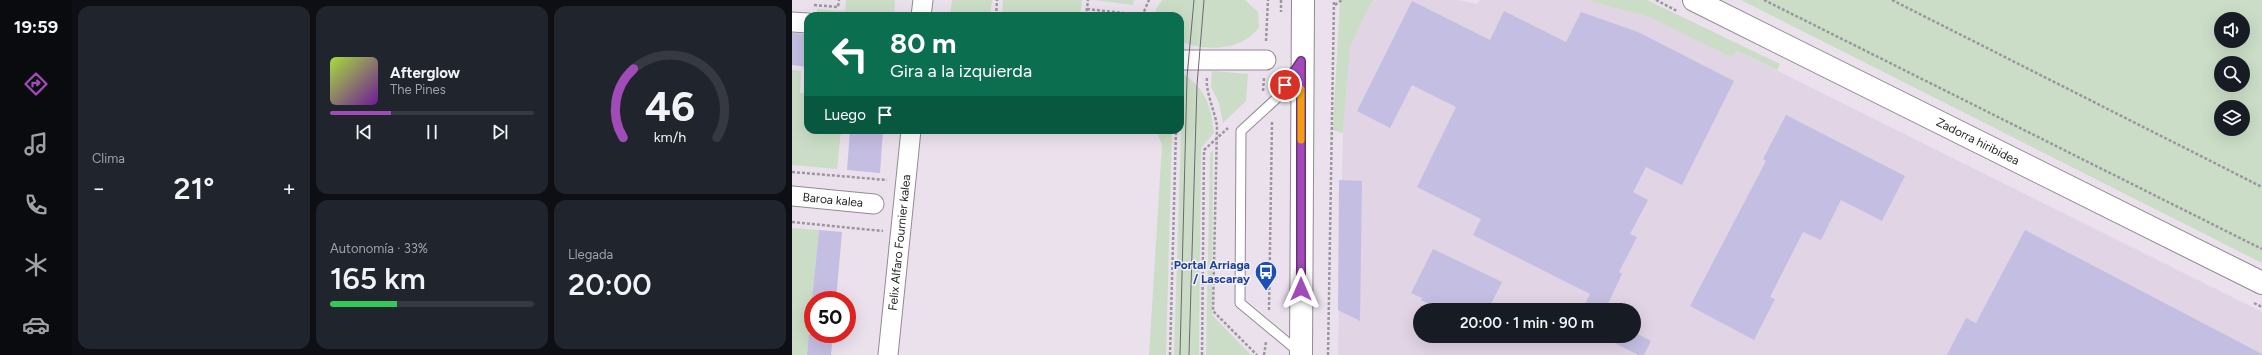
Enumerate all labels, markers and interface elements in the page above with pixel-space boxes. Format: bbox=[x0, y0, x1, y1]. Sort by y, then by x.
map controls bbox=[2214, 12, 2250, 136]
button: sound bbox=[2214, 12, 2250, 48]
text: 19:59 bbox=[14, 16, 58, 38]
text: 80 m bbox=[890, 26, 956, 60]
icon: left bbox=[824, 28, 876, 80]
button: search bbox=[2214, 56, 2250, 92]
text: Gira a la izquierda bbox=[890, 60, 1032, 82]
text: Afterglow bbox=[390, 64, 460, 82]
pin bbox=[1268, 68, 1302, 102]
icon: directions bbox=[22, 70, 50, 98]
icon: arrive bbox=[1274, 74, 1296, 96]
text: 46 bbox=[645, 81, 695, 131]
text: The Pines bbox=[390, 82, 446, 97]
button: layers bbox=[2214, 100, 2250, 136]
icon: arrive bbox=[874, 104, 896, 126]
text: Luego bbox=[824, 106, 866, 124]
street label: Zadorra hiribidea bbox=[1934, 115, 2022, 168]
icon: previous bbox=[353, 121, 375, 143]
icon: pause bbox=[421, 121, 443, 143]
icon: next bbox=[489, 121, 511, 143]
text: km/h bbox=[654, 127, 686, 145]
icon: music bbox=[22, 130, 50, 158]
text: Clima bbox=[92, 151, 125, 166]
text: 21° bbox=[174, 170, 214, 207]
street label: Felix Alfaro Fournier kalea bbox=[886, 174, 913, 311]
text: − bbox=[92, 175, 106, 202]
text: + bbox=[282, 175, 296, 202]
street label: Baroa kalea bbox=[802, 190, 864, 210]
icon: phone bbox=[22, 191, 50, 219]
text: Autonomía · 33% bbox=[330, 241, 428, 256]
text: Llegada bbox=[568, 247, 613, 262]
icon: climate bbox=[22, 251, 50, 279]
place label: Portal Arriaga / Lascaray bbox=[1174, 258, 1250, 286]
bus stop icon: Portal Arriaga / Lascaray bbox=[1253, 259, 1279, 292]
text: 165 km bbox=[330, 260, 426, 297]
text: 20:00 bbox=[568, 266, 652, 303]
position arrow bbox=[1280, 268, 1322, 310]
speed limit sign: 50 bbox=[804, 291, 856, 343]
icon: car bbox=[22, 311, 50, 339]
text: 20:00 · 1 min · 90 m bbox=[1460, 314, 1594, 332]

